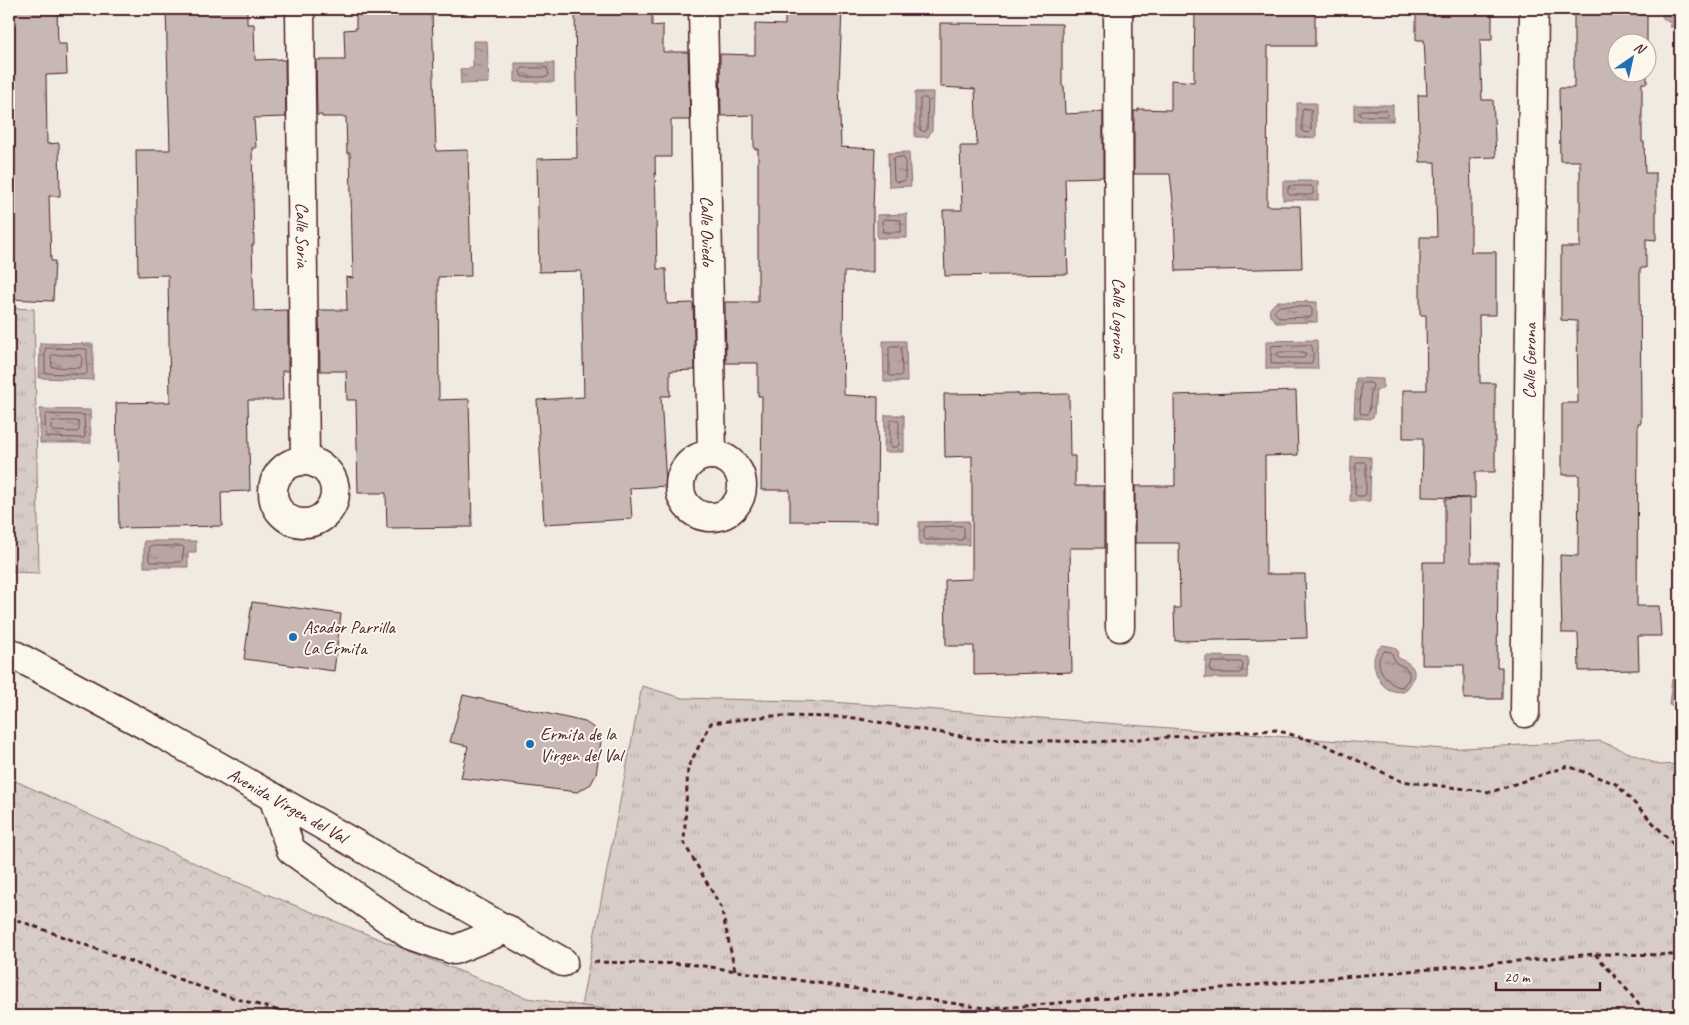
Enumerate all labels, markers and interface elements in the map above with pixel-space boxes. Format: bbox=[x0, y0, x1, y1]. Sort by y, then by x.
north arrow bbox=[1606, 32, 1656, 82]
text: N bbox=[1631, 38, 1649, 58]
street label: Calle Oviedo bbox=[696, 196, 719, 268]
street label: Calle Soria bbox=[291, 202, 314, 269]
street label: Calle Logroño bbox=[1108, 278, 1130, 360]
street label: Calle Gerona bbox=[1518, 321, 1541, 399]
place label: Asador Parrilla La Ermita bbox=[303, 616, 397, 659]
marker: Asador Parrilla La Ermita bbox=[287, 631, 299, 643]
place label: Ermita de la Virgen del Val bbox=[540, 723, 625, 766]
marker: Ermita de la Virgen del Val bbox=[524, 738, 536, 750]
street label: Avenida Virgen del Val bbox=[224, 763, 354, 849]
scale bar bbox=[1496, 960, 1600, 992]
text: 20 m bbox=[1504, 968, 1531, 987]

